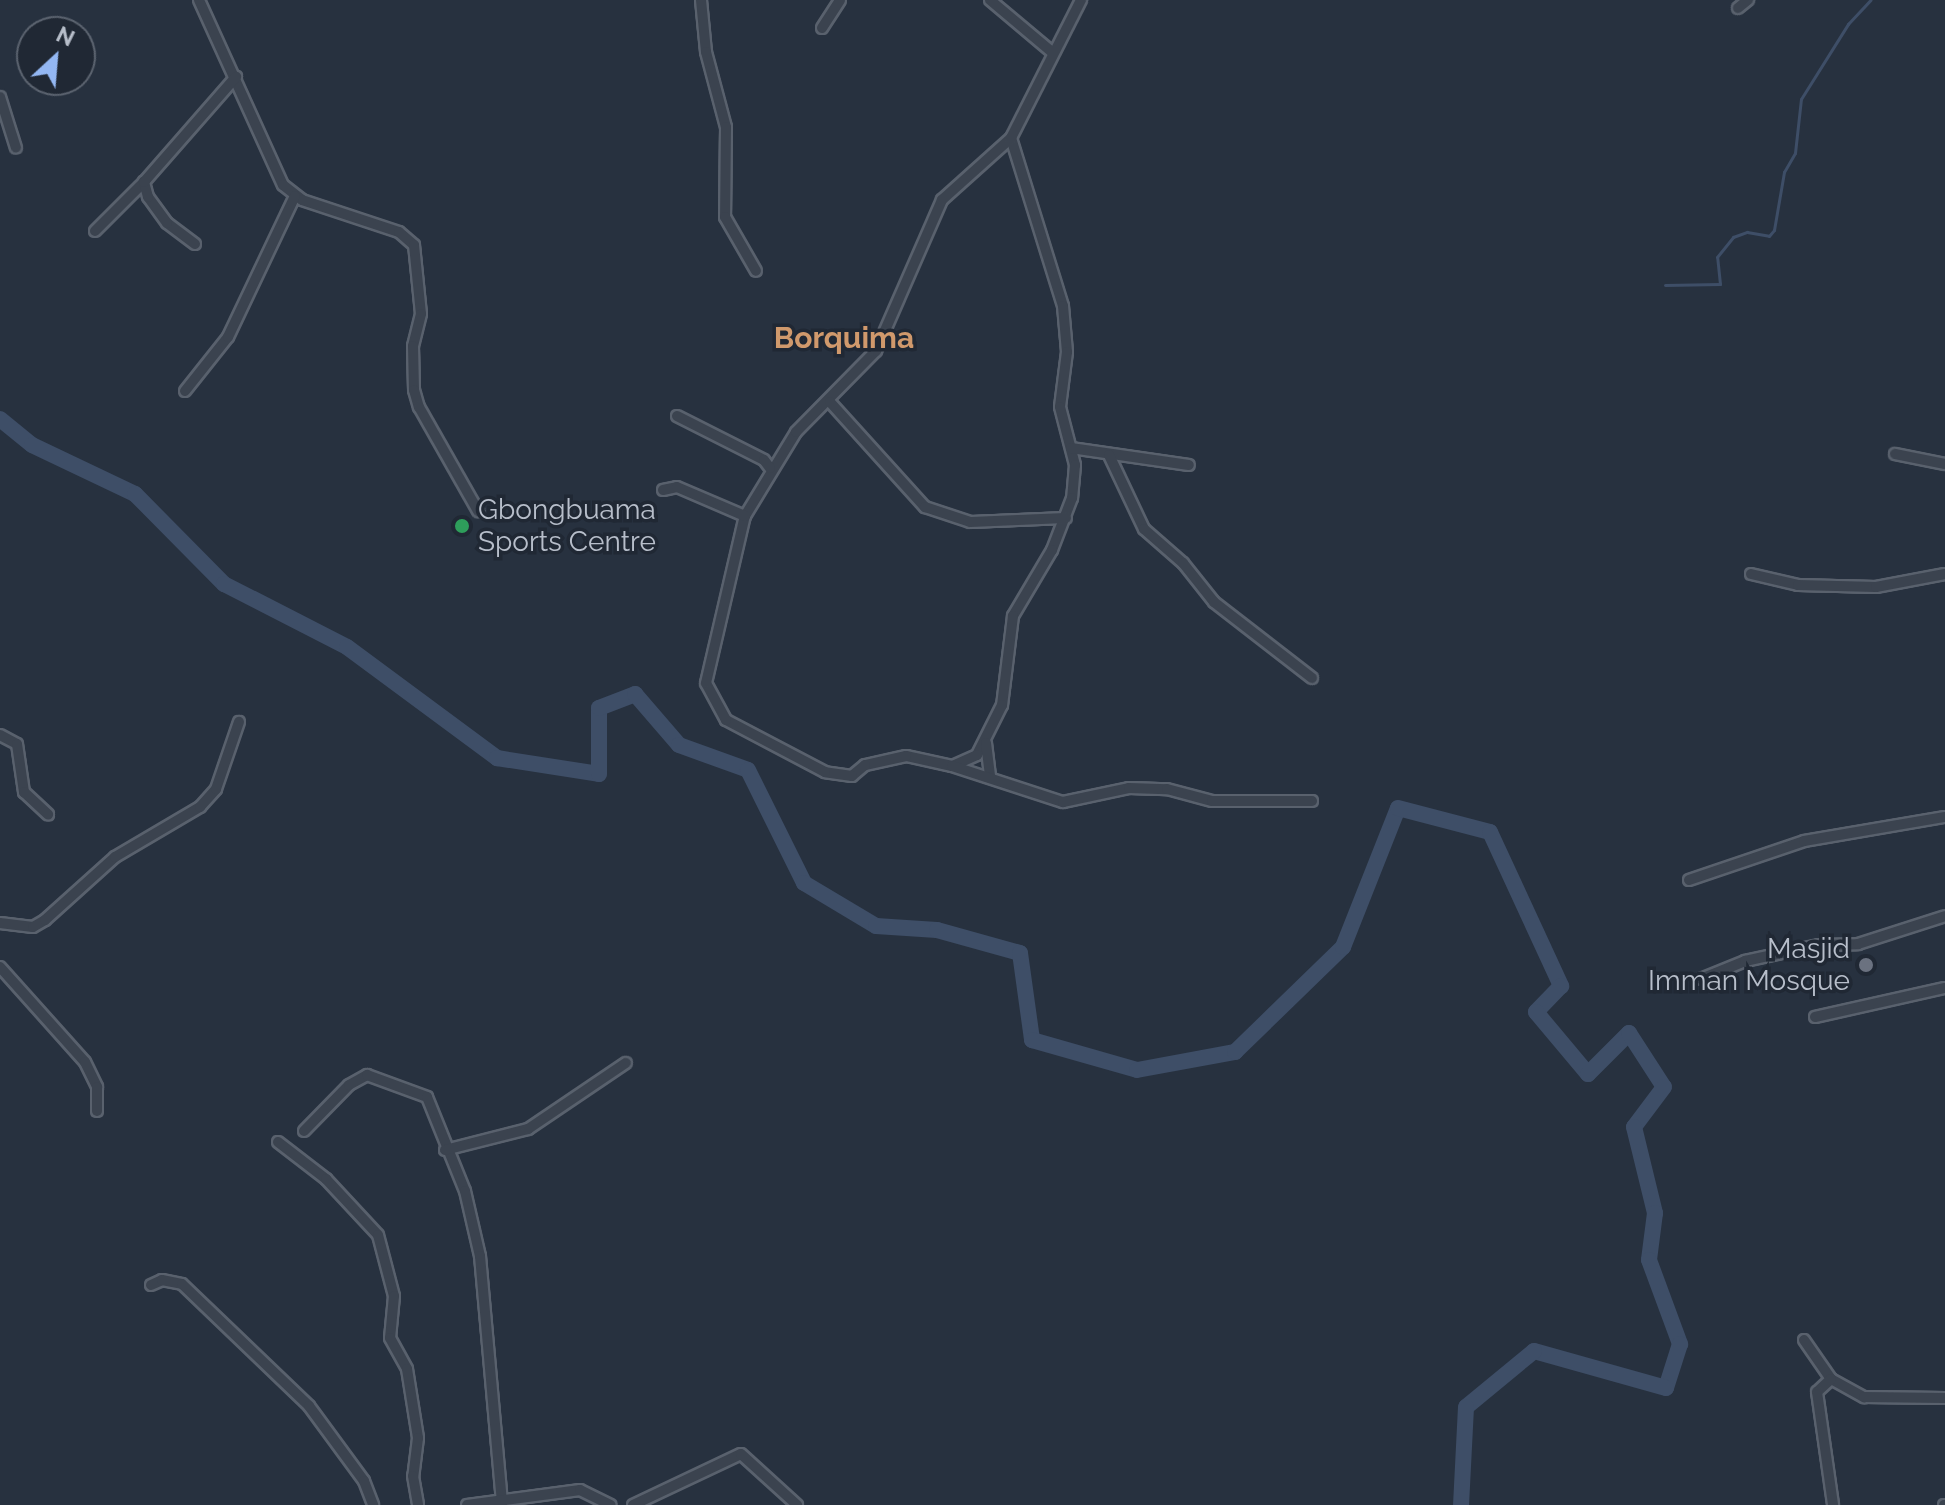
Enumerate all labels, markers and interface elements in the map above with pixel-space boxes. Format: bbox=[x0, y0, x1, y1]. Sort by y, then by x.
north arrow bbox=[16, 16, 96, 96]
text: N bbox=[52, 21, 79, 52]
district label: Borquima bbox=[774, 320, 914, 356]
place label: Gbongbuama Sports Centre bbox=[478, 493, 656, 559]
marker: Gbongbuama Sports Centre bbox=[453, 517, 471, 535]
place label: Masjid Imman Mosque bbox=[1648, 932, 1850, 998]
marker: Masjid Imman Mosque bbox=[1857, 956, 1875, 974]

